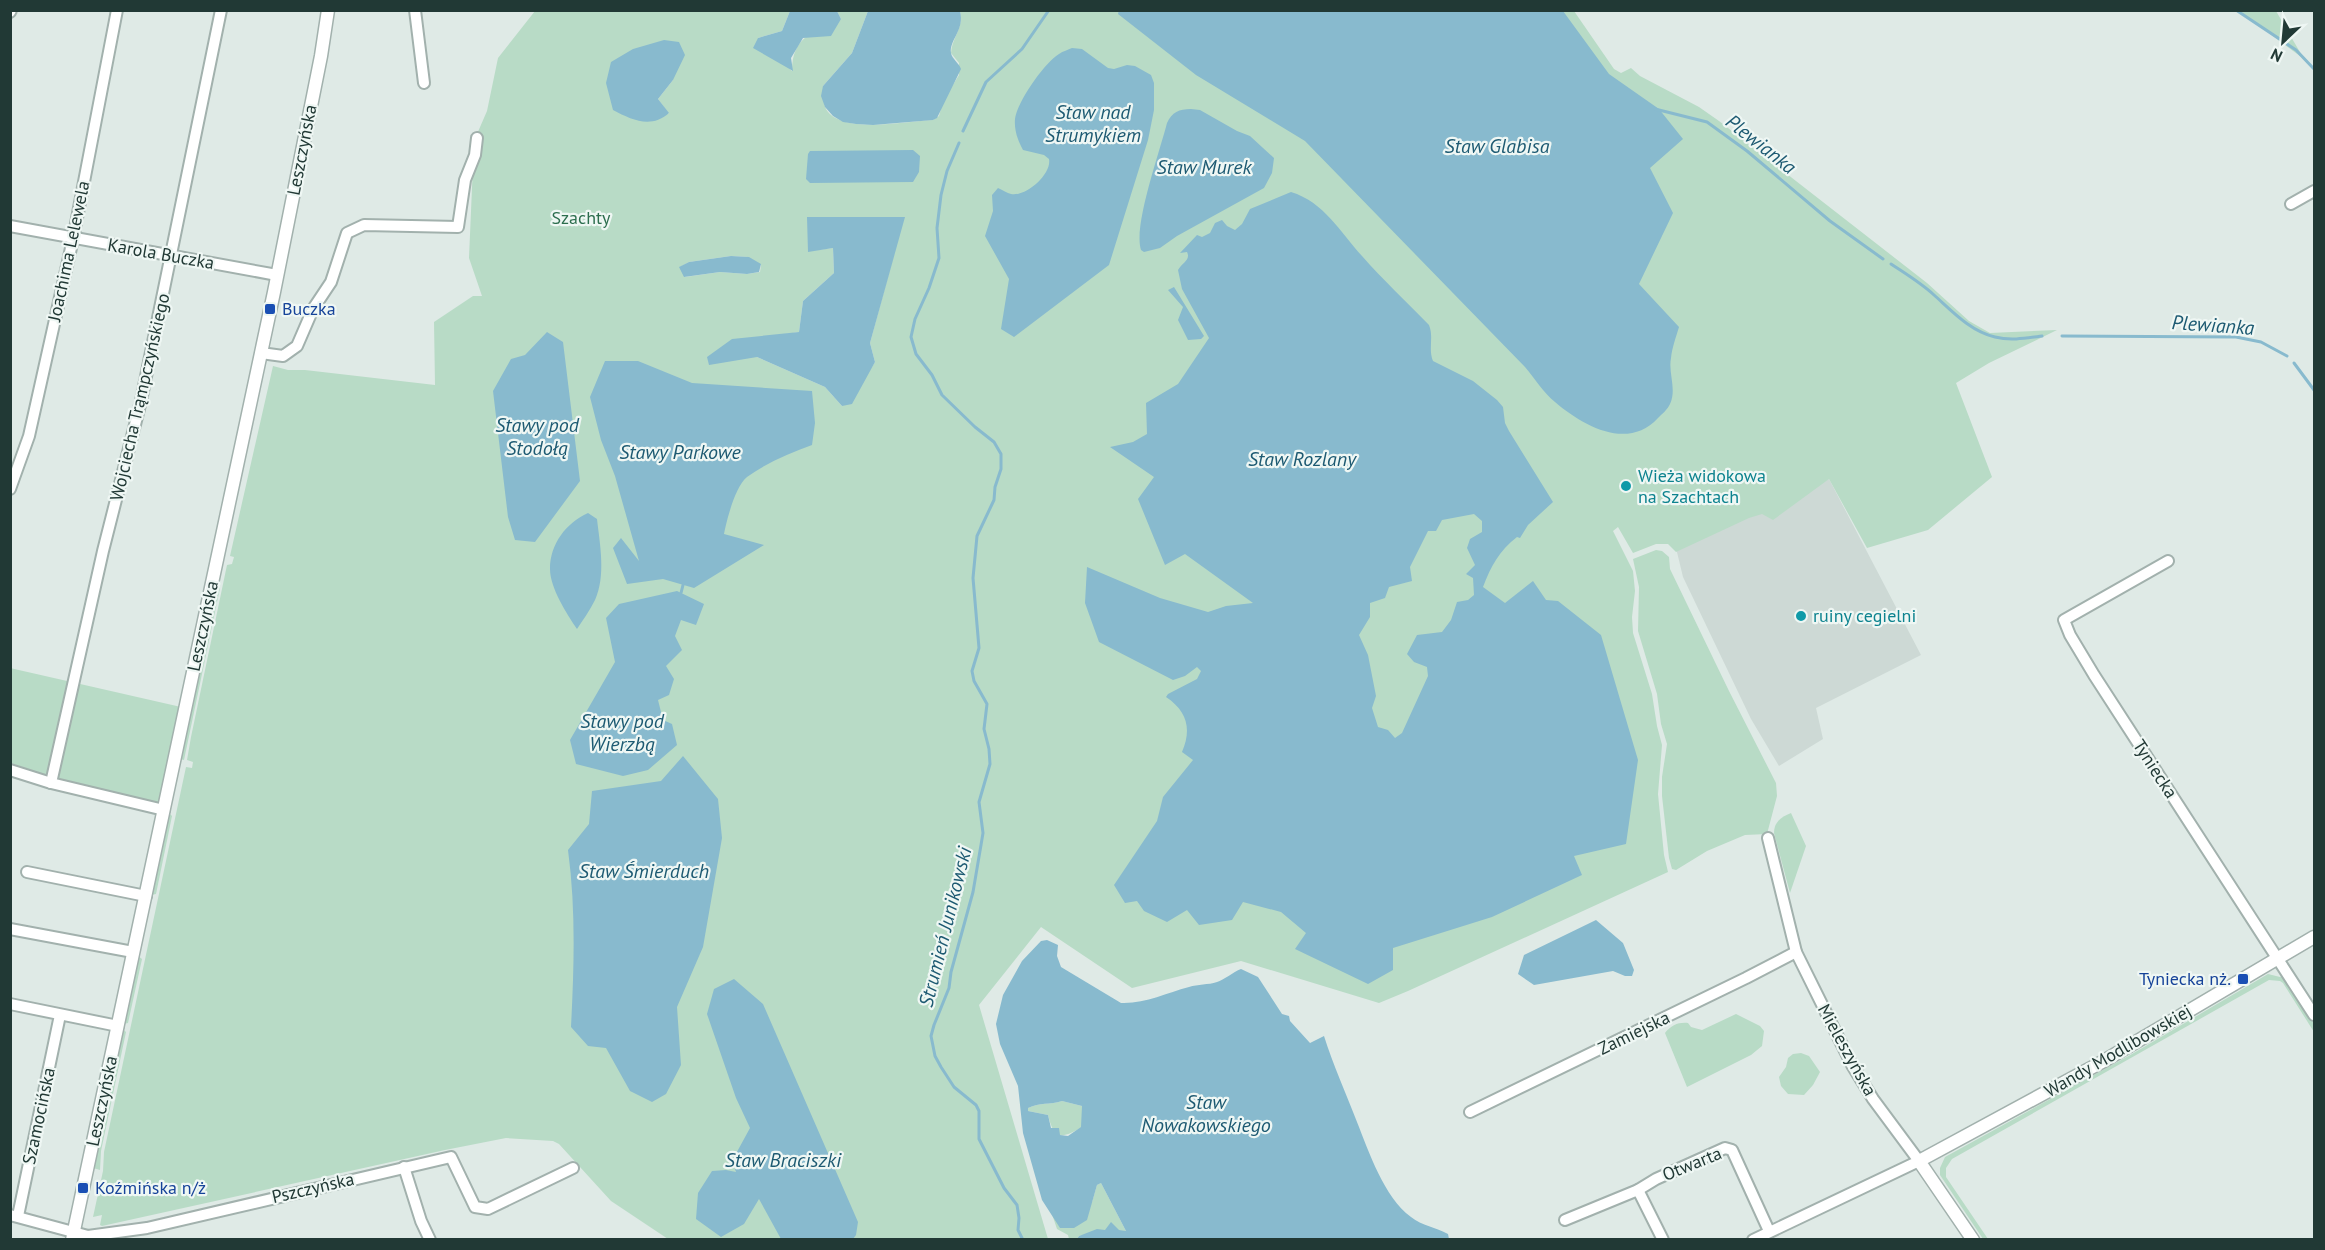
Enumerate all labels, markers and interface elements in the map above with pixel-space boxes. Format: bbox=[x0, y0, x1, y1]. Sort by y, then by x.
north arrow bbox=[2253, 12, 2313, 72]
text: N bbox=[2267, 44, 2286, 67]
water label: Staw nad Strumykiem bbox=[1045, 99, 1141, 148]
street label: Leszczyńska bbox=[281, 103, 322, 197]
water label: Plewianka bbox=[1720, 108, 1802, 180]
water label: Staw Glabisa bbox=[1445, 133, 1550, 159]
water label: Staw Murek bbox=[1157, 154, 1252, 180]
street label: Joachima Lelewela bbox=[42, 179, 95, 324]
park label: Szachty bbox=[552, 206, 611, 229]
street label: Karola Buczka bbox=[106, 233, 216, 274]
street label: Wojciecha Trąmpczyńskiego bbox=[104, 291, 175, 503]
place label: Buczka bbox=[282, 297, 336, 320]
marker: Buczka bbox=[263, 302, 277, 316]
water label: Plewianka bbox=[2171, 309, 2255, 341]
water label: Stawy pod Stodołą bbox=[495, 412, 580, 461]
water label: Stawy Parkowe bbox=[619, 439, 742, 465]
water label: Staw Rozlany bbox=[1248, 446, 1357, 472]
place label: Wieża widokowa na Szachtach bbox=[1638, 464, 1766, 508]
marker: Wieża widokowa na Szachtach bbox=[1619, 479, 1633, 493]
street label: Leszczyńska bbox=[182, 579, 223, 673]
place label: ruiny cegielni bbox=[1813, 604, 1916, 627]
marker: ruiny cegielni bbox=[1794, 609, 1808, 623]
water label: Stawy pod Wierzbą bbox=[580, 708, 665, 757]
street label: Tyniecka bbox=[2128, 735, 2183, 802]
water label: Strumień Junikowski bbox=[913, 843, 978, 1010]
water label: Staw Śmierduch bbox=[579, 858, 709, 884]
place label: Tyniecka nż. bbox=[2139, 967, 2231, 990]
marker: Tyniecka nż. bbox=[2236, 972, 2250, 986]
street label: Wandy Modlibowskiej bbox=[2040, 999, 2195, 1102]
street label: Mieleszyńska bbox=[1813, 1000, 1882, 1100]
street label: Zamiejska bbox=[1594, 1005, 1673, 1060]
street label: Leszczyńska bbox=[81, 1054, 122, 1148]
street label: Szamocińska bbox=[17, 1065, 60, 1167]
water label: Staw Nowakowskiego bbox=[1141, 1089, 1271, 1138]
street label: Otwarta bbox=[1659, 1141, 1725, 1186]
water label: Staw Braciszki bbox=[725, 1147, 842, 1173]
street label: Pszczyńska bbox=[269, 1167, 356, 1208]
place label: Koźmińska n/ż bbox=[95, 1176, 206, 1199]
marker: Koźmińska n/ż bbox=[76, 1181, 90, 1195]

